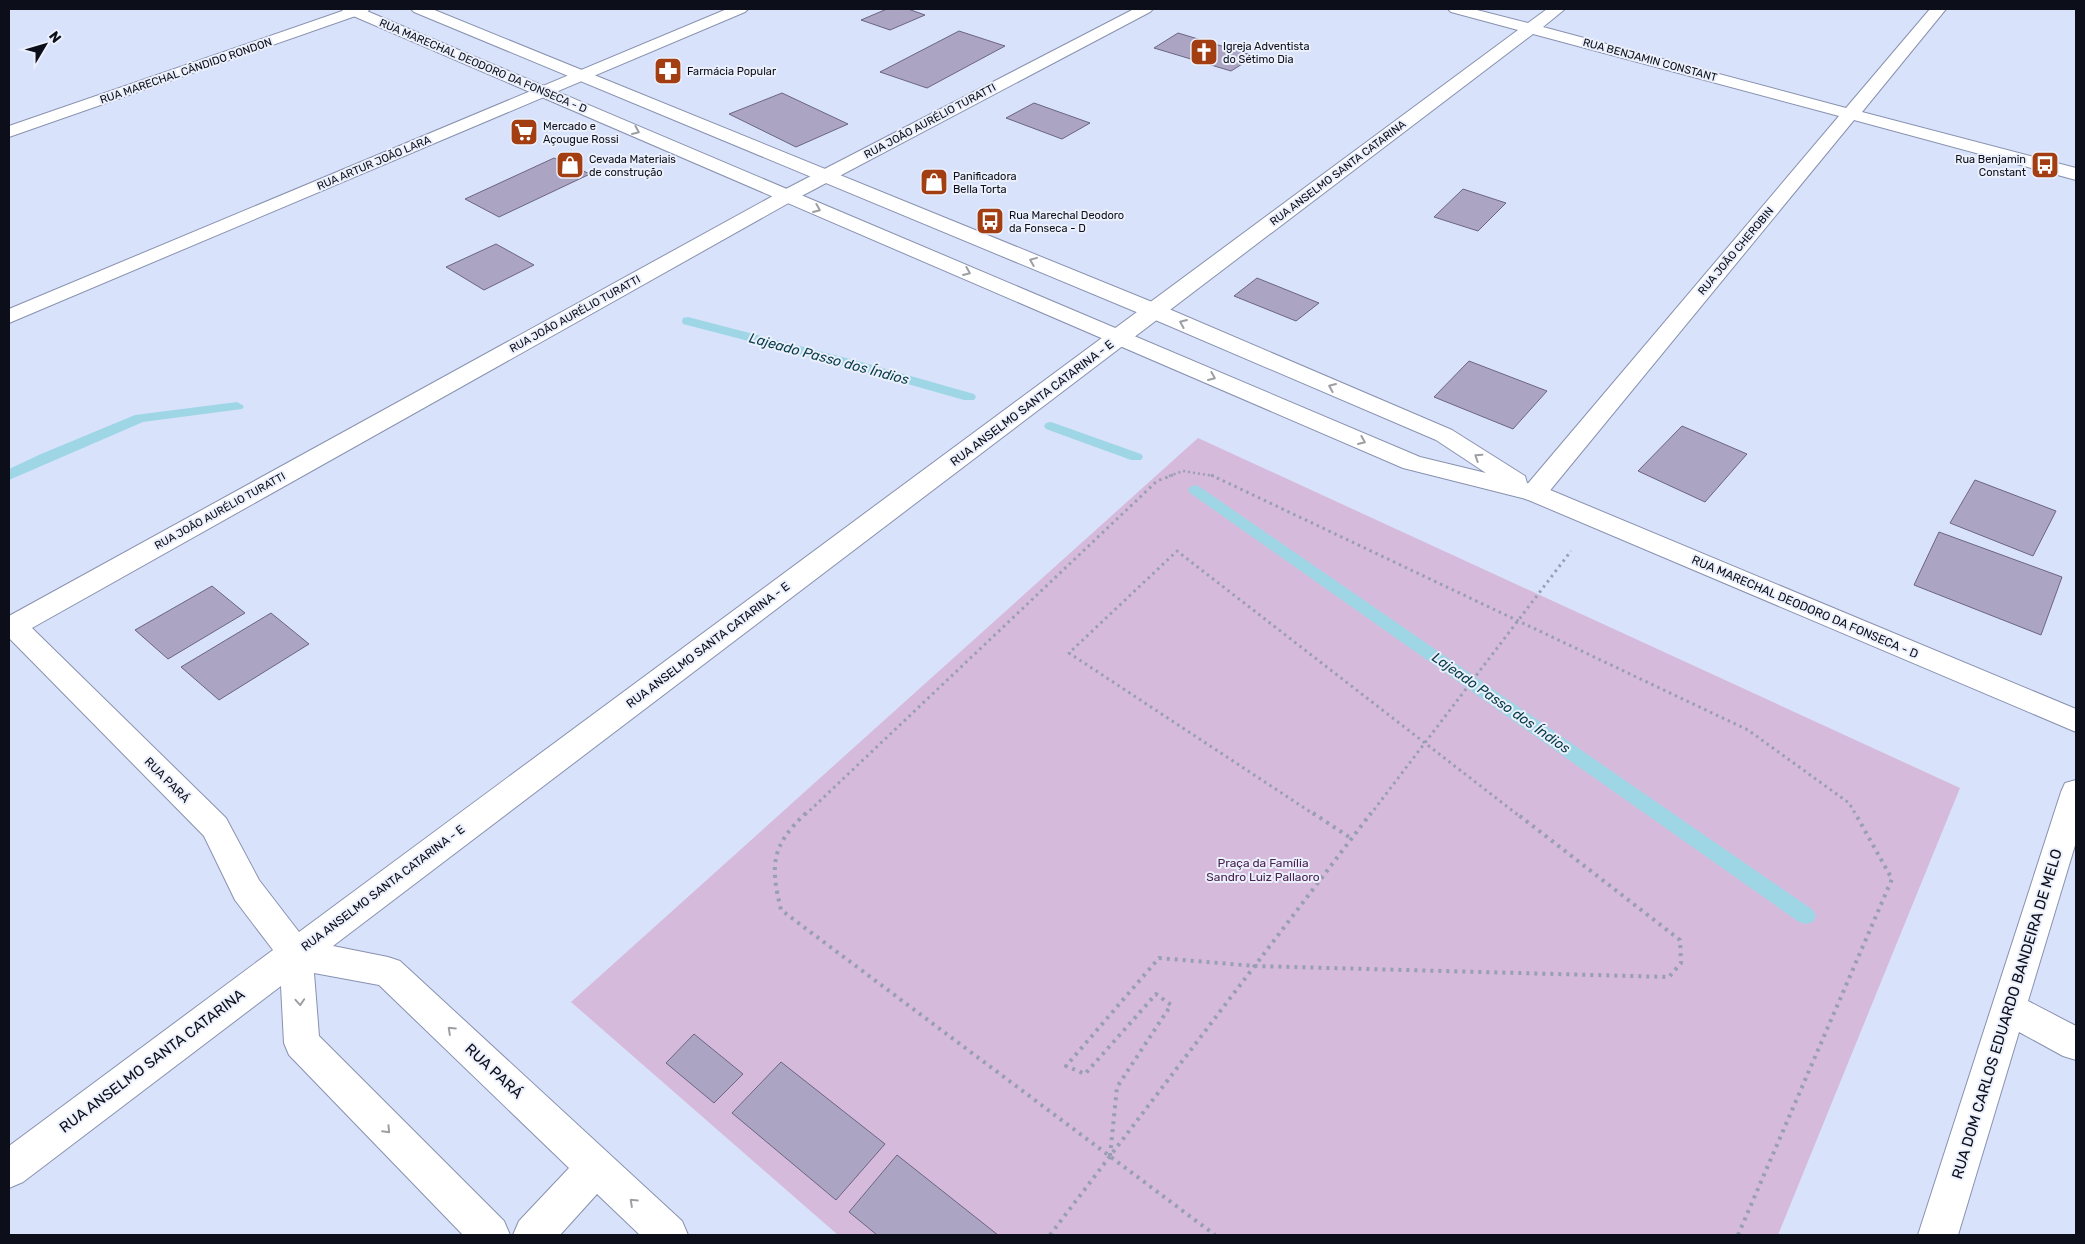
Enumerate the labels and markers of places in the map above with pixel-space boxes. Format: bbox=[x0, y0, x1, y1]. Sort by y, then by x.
church icon: Igreja Adventista do Sétimo Dia bbox=[1189, 37, 1219, 67]
place label: Igreja Adventista do Sétimo Dia bbox=[1223, 40, 1310, 66]
pharmacy icon: Farmácia Popular bbox=[653, 56, 683, 86]
place label: Farmácia Popular bbox=[687, 65, 777, 78]
supermarket icon: Mercado e Açougue Rossi bbox=[509, 117, 539, 147]
place label: Mercado e Açougue Rossi bbox=[543, 120, 619, 146]
shop icon: Cevada Materiais de construção bbox=[555, 150, 585, 180]
bus stop icon: Rua Benjamin Constant bbox=[2030, 150, 2060, 180]
place label: Cevada Materiais de construção bbox=[589, 153, 676, 179]
place label: Rua Benjamin Constant bbox=[1955, 153, 2027, 179]
shop icon: Panificadora Bella Torta bbox=[919, 167, 949, 197]
place label: Panificadora Bella Torta bbox=[953, 170, 1017, 196]
bus stop icon: Rua Marechal Deodoro da Fonseca - D bbox=[975, 206, 1005, 236]
place label: Rua Marechal Deodoro da Fonseca - D bbox=[1009, 209, 1124, 235]

